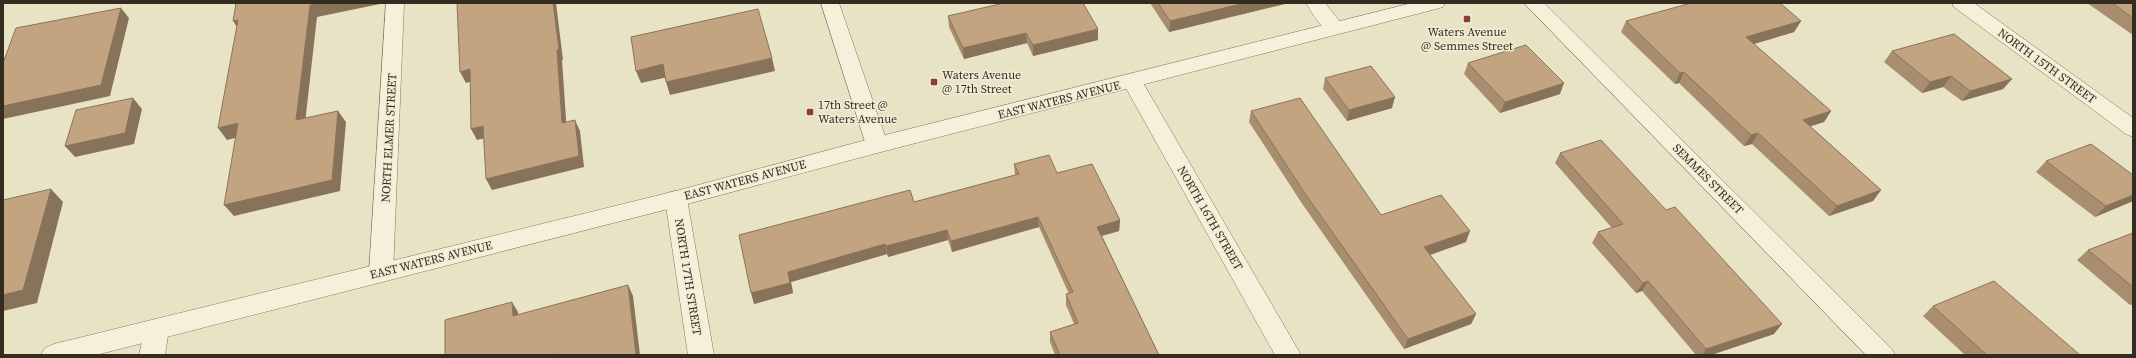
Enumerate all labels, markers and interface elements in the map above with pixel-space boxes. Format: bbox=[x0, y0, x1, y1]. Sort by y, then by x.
marker: Waters Avenue @ Semmes Street bbox=[1462, 14, 1472, 24]
place label: Waters Avenue @ Semmes Street bbox=[1421, 24, 1513, 54]
street label: NORTH 15TH STREET bbox=[1995, 25, 2100, 108]
place label: Waters Avenue @ 17th Street bbox=[942, 67, 1021, 97]
street label: NORTH ELMER STREET bbox=[378, 72, 400, 203]
marker: Waters Avenue @ 17th Street bbox=[929, 77, 939, 87]
street label: EAST WATERS AVENUE bbox=[996, 77, 1122, 123]
place label: 17th Street @ Waters Avenue bbox=[818, 97, 897, 127]
marker: 17th Street @ Waters Avenue bbox=[805, 107, 815, 117]
street label: SEMMES STREET bbox=[1669, 140, 1747, 218]
street label: EAST WATERS AVENUE bbox=[682, 156, 808, 204]
street label: NORTH 16TH STREET bbox=[1174, 163, 1247, 274]
street label: NORTH 17TH STREET bbox=[671, 217, 705, 337]
street label: EAST WATERS AVENUE bbox=[368, 237, 494, 283]

